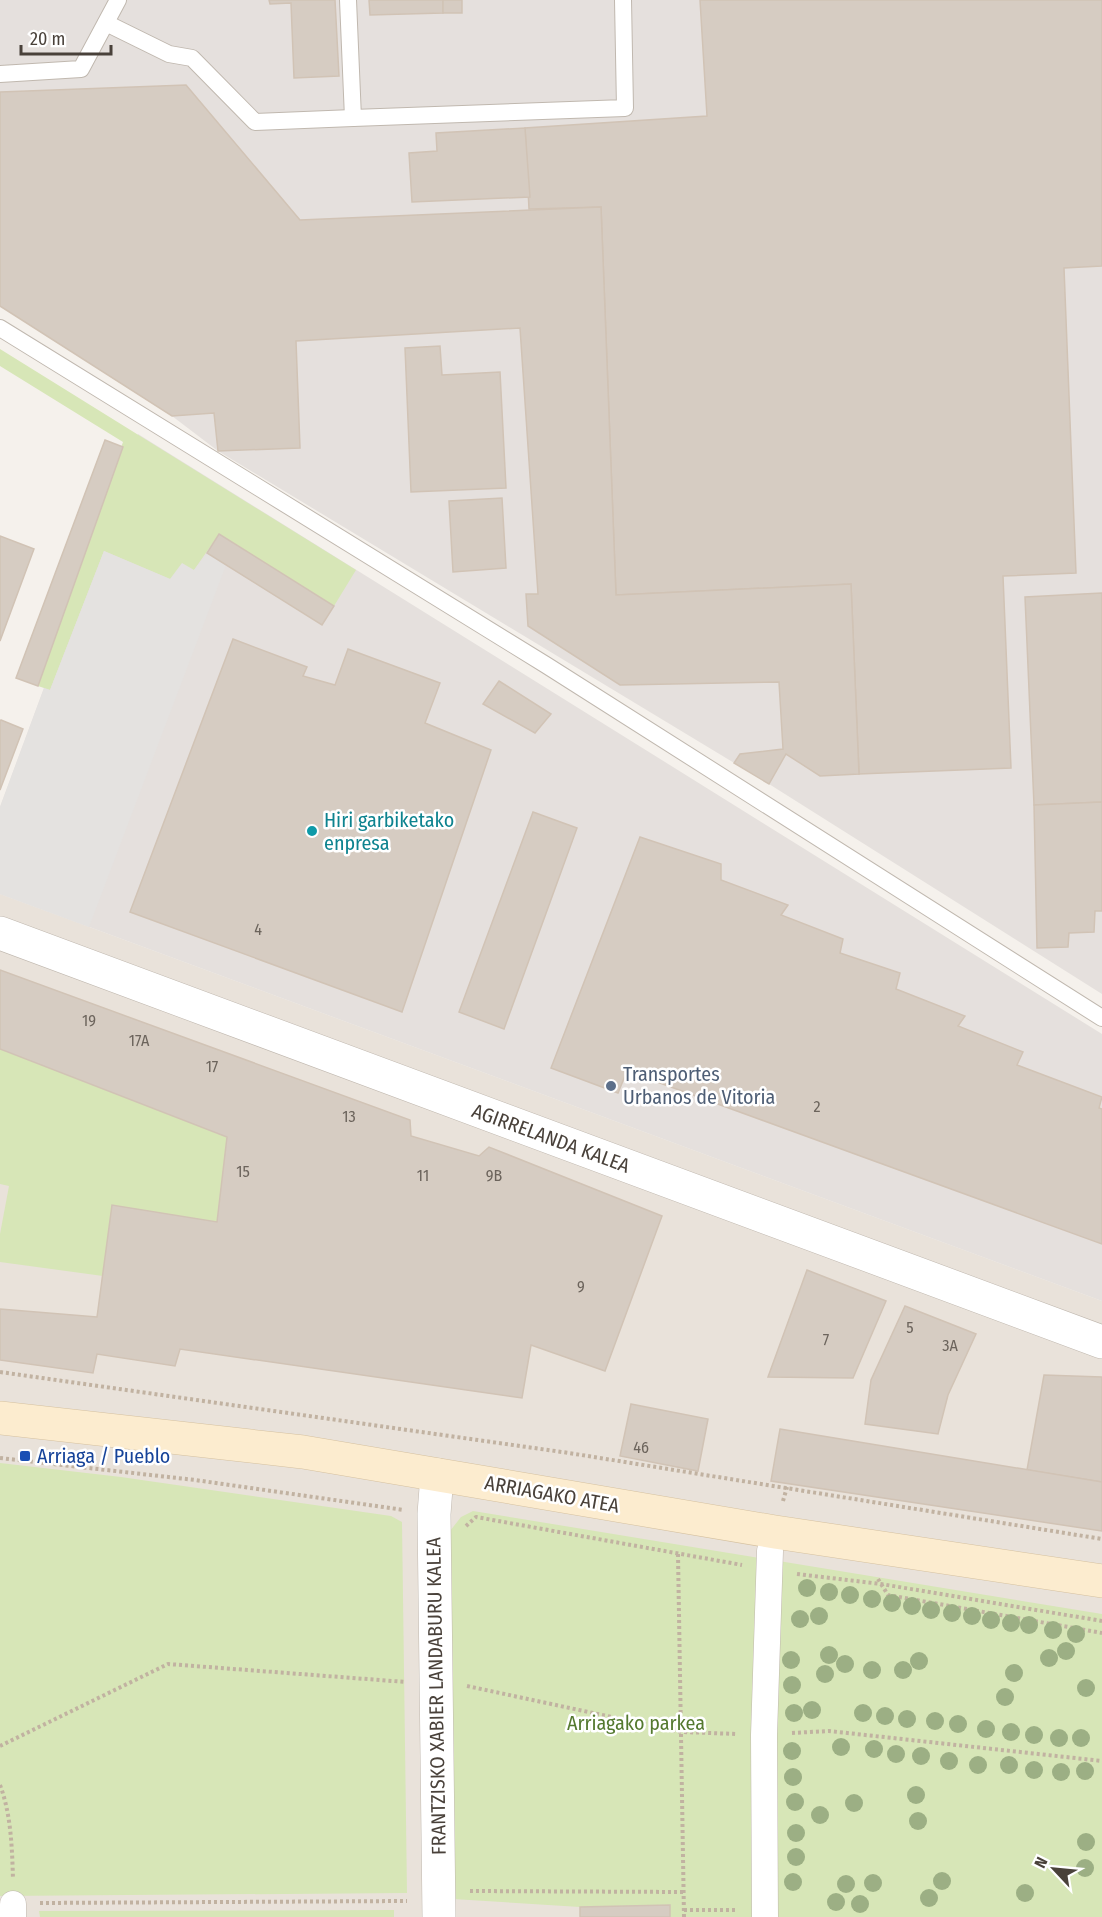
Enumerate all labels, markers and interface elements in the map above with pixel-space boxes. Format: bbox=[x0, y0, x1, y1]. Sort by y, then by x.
scale bar bbox=[21, 18, 111, 56]
text: 20 m bbox=[30, 28, 65, 50]
place label: Hiri garbiketako enpresa bbox=[324, 808, 454, 855]
marker: Hiri garbiketako enpresa bbox=[305, 824, 319, 838]
house number: 4 bbox=[254, 920, 262, 939]
house number: 19 bbox=[82, 1011, 96, 1030]
house number: 17A bbox=[129, 1031, 150, 1050]
house number: 17 bbox=[206, 1057, 219, 1076]
place label: Transportes Urbanos de Vitoria bbox=[623, 1062, 775, 1109]
marker: Transportes Urbanos de Vitoria bbox=[604, 1079, 618, 1093]
house number: 2 bbox=[813, 1097, 821, 1116]
street label: AGIRRELANDA KALEA bbox=[469, 1098, 634, 1178]
house number: 13 bbox=[342, 1107, 356, 1126]
house number: 15 bbox=[236, 1162, 250, 1181]
house number: 11 bbox=[417, 1166, 429, 1185]
house number: 9B bbox=[486, 1166, 503, 1185]
house number: 9 bbox=[577, 1277, 585, 1296]
house number: 5 bbox=[906, 1318, 914, 1337]
house number: 7 bbox=[823, 1330, 830, 1349]
house number: 3A bbox=[942, 1336, 958, 1355]
house number: 46 bbox=[633, 1438, 649, 1457]
place label: Arriaga / Pueblo bbox=[37, 1444, 170, 1468]
marker: Arriaga / Pueblo bbox=[18, 1449, 32, 1463]
street label: ARRIAGAKO ATEA bbox=[483, 1470, 622, 1518]
street label: FRANTZISKO XABIER LANDABURU KALEA bbox=[421, 1536, 451, 1855]
park label: Arriagako parkea bbox=[567, 1711, 705, 1735]
north arrow bbox=[1024, 1839, 1084, 1899]
text: N bbox=[1030, 1854, 1052, 1871]

